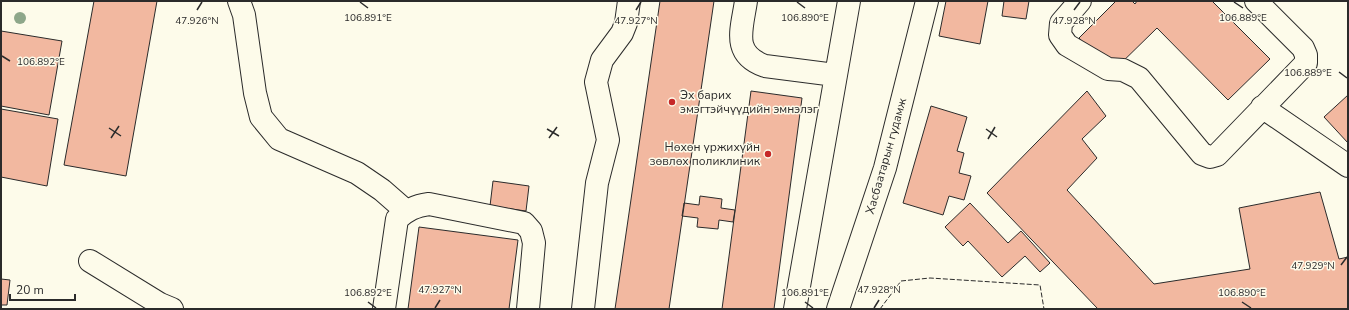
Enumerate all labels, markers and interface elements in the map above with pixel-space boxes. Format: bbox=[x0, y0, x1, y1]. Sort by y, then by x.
text: 106.891°E bbox=[344, 11, 392, 25]
text: 106.890°E bbox=[781, 11, 829, 25]
text: 106.889°E bbox=[1219, 11, 1267, 25]
text: 47.926°N bbox=[175, 14, 219, 28]
text: 47.927°N bbox=[614, 14, 658, 28]
text: 47.928°N bbox=[1052, 14, 1096, 28]
text: 106.892°E bbox=[17, 55, 65, 69]
text: 106.889°E bbox=[1284, 66, 1332, 80]
place label: Эх барих эмэгтэйчүүдийн эмнэлэг bbox=[680, 87, 819, 117]
street label: Хасбаатарын гудамж bbox=[862, 96, 910, 216]
marker: Эх барих эмэгтэйчүүдийн эмнэлэг bbox=[667, 97, 677, 107]
place label: Нөхөн үржихүйн зөвлөх поликлиник bbox=[649, 139, 761, 169]
marker: Нөхөн үржихүйн зөвлөх поликлиник bbox=[763, 149, 773, 159]
text: 47.929°N bbox=[1291, 259, 1335, 273]
scale bar bbox=[10, 276, 75, 302]
text: 20 m bbox=[16, 282, 44, 298]
text: 47.927°N bbox=[418, 283, 462, 297]
text: 47.928°N bbox=[857, 283, 901, 297]
text: 106.892°E bbox=[344, 286, 392, 300]
text: 106.891°E bbox=[781, 286, 829, 300]
text: 106.890°E bbox=[1218, 286, 1266, 300]

